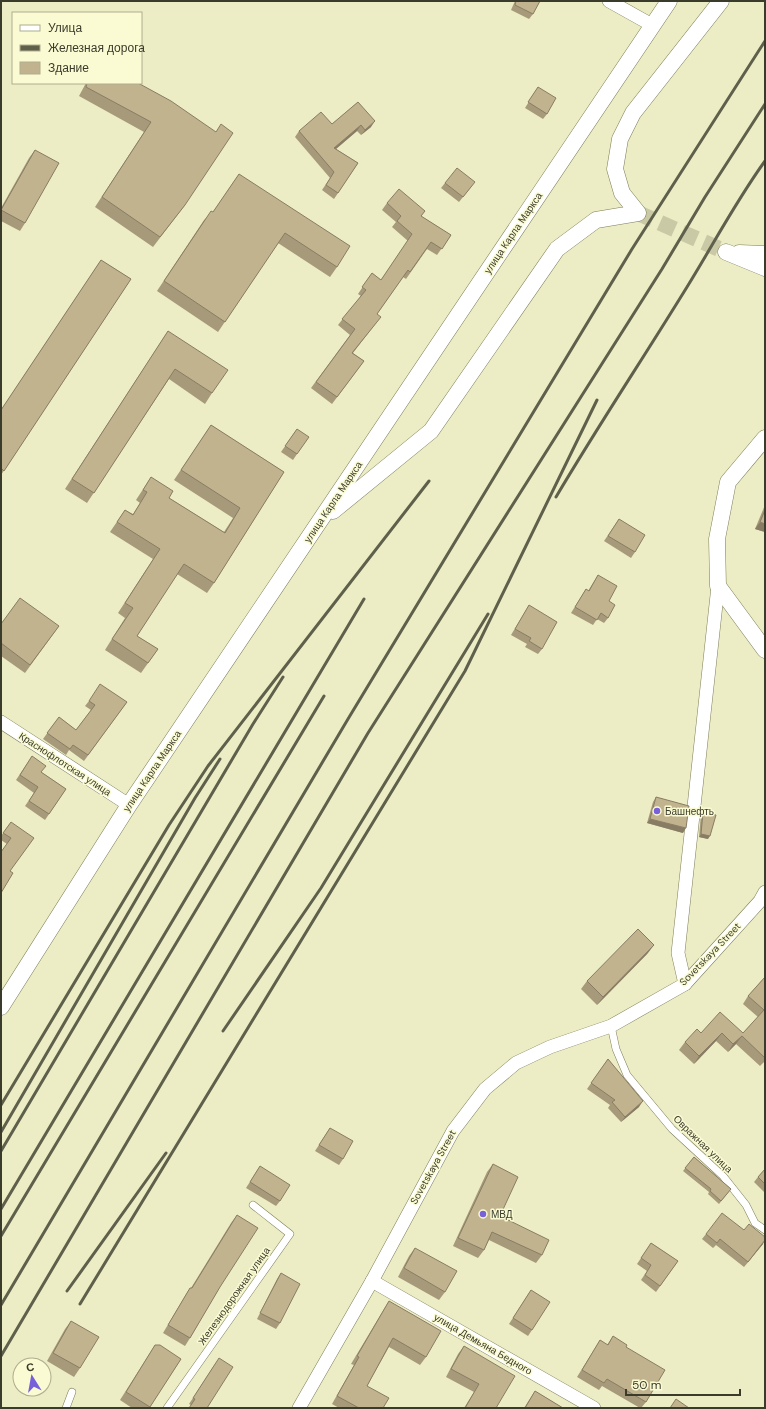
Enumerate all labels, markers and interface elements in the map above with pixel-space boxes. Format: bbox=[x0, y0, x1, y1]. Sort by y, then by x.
legend bbox=[12, 12, 142, 84]
text: Улица bbox=[48, 20, 82, 36]
text: Железная дорога bbox=[48, 40, 145, 56]
text: Здание bbox=[48, 60, 89, 76]
street label: улица Карла Маркса bbox=[481, 189, 545, 276]
street label: улица Карла Маркса bbox=[301, 458, 365, 545]
street label: улица Карла Маркса bbox=[120, 727, 184, 814]
street label: Краснофлотская улица bbox=[16, 729, 114, 799]
place label: Башнефть bbox=[665, 805, 714, 818]
marker: Башнефть bbox=[652, 806, 662, 816]
street label: Sovetskaya Street bbox=[677, 920, 744, 988]
street label: Овражная улица bbox=[671, 1112, 736, 1176]
street label: Sovetskaya Street bbox=[407, 1128, 459, 1206]
place label: МВД bbox=[491, 1208, 513, 1221]
marker: МВД bbox=[478, 1209, 488, 1219]
street label: Железнодорожная улица bbox=[195, 1244, 273, 1348]
street label: улица Демьяна Бедного bbox=[431, 1310, 535, 1378]
north arrow bbox=[12, 1357, 52, 1397]
text: С bbox=[25, 1360, 35, 1375]
scale bar bbox=[626, 1371, 740, 1397]
text: 50 m bbox=[632, 1377, 661, 1393]

